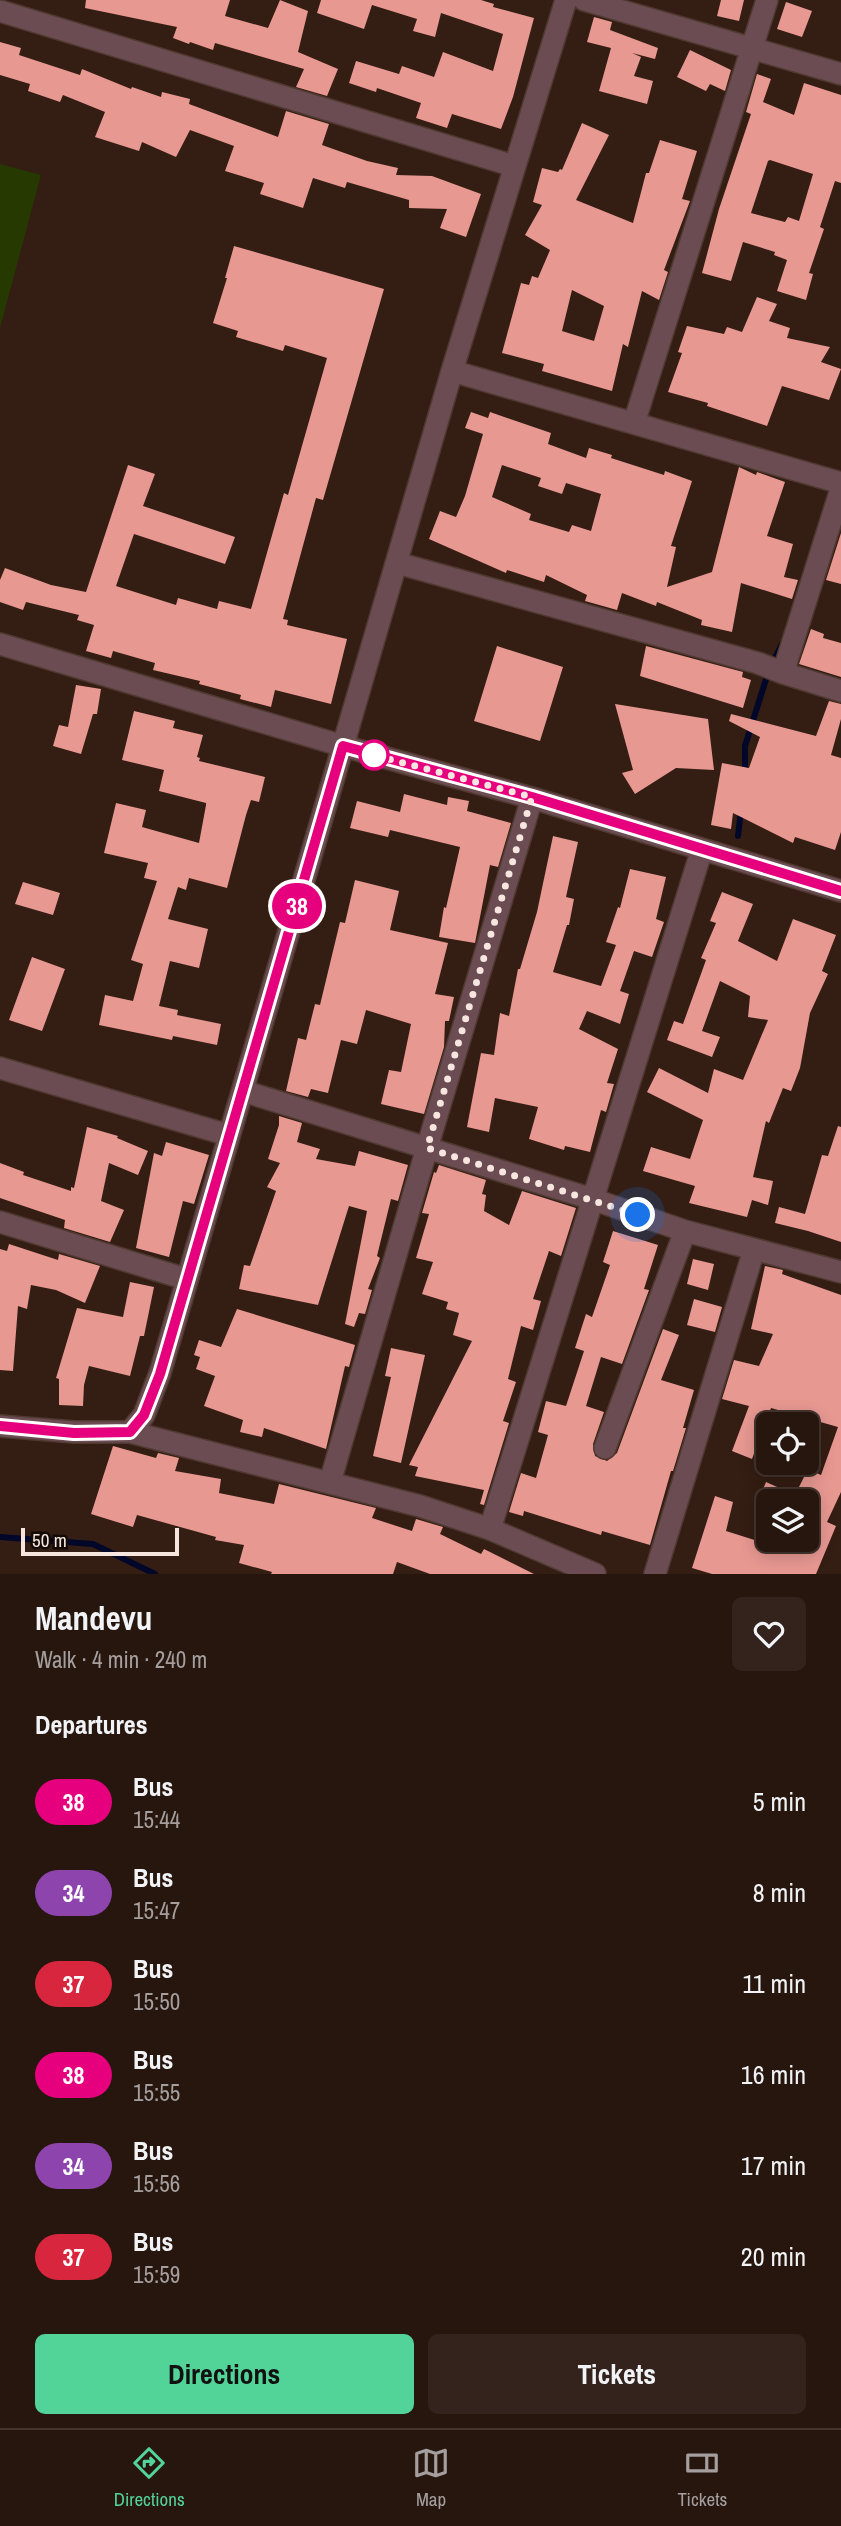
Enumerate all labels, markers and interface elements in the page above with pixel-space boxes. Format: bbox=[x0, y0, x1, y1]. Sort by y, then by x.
unlabelled marker bbox=[359, 740, 389, 770]
line badge: 38 bbox=[266, 883, 328, 929]
text: 38 bbox=[286, 890, 308, 922]
your location bbox=[620, 1197, 655, 1232]
map controls bbox=[756, 1412, 819, 1552]
button: locate bbox=[756, 1412, 819, 1475]
button: layers bbox=[756, 1489, 819, 1552]
scale bar bbox=[21, 1525, 178, 1557]
text: 50 m bbox=[32, 1527, 67, 1553]
text: Mandevu bbox=[35, 1596, 152, 1640]
button: heart bbox=[732, 1597, 806, 1671]
text: Walk · 4 min · 240 m bbox=[35, 1644, 207, 1675]
text: Departures bbox=[35, 1707, 148, 1742]
text: Bus bbox=[133, 1769, 173, 1804]
text: 5 min bbox=[753, 1784, 806, 1819]
text: 38 bbox=[63, 1786, 84, 1818]
text: 15:44 bbox=[133, 1804, 180, 1835]
text: Bus bbox=[133, 1860, 173, 1895]
text: 8 min bbox=[753, 1875, 806, 1910]
text: 34 bbox=[63, 1877, 84, 1909]
text: 15:47 bbox=[133, 1895, 180, 1926]
text: Bus bbox=[133, 1951, 173, 1986]
text: 11 min bbox=[742, 1966, 806, 2001]
text: 37 bbox=[63, 1968, 84, 2000]
text: 15:50 bbox=[133, 1986, 180, 2017]
text: Bus bbox=[133, 2042, 173, 2077]
text: 16 min bbox=[741, 2057, 806, 2092]
text: 38 bbox=[63, 2059, 84, 2091]
text: 15:55 bbox=[133, 2077, 180, 2108]
text: Bus bbox=[133, 2133, 173, 2168]
text: 17 min bbox=[741, 2148, 806, 2183]
text: 34 bbox=[63, 2150, 84, 2182]
text: 15:56 bbox=[133, 2168, 180, 2199]
text: Bus bbox=[133, 2224, 173, 2259]
text: 20 min bbox=[741, 2239, 806, 2274]
text: 37 bbox=[63, 2241, 84, 2273]
text: 15:59 bbox=[133, 2259, 180, 2290]
button: Directions bbox=[35, 2334, 414, 2414]
button: Tickets bbox=[428, 2334, 806, 2414]
tab: Directions bbox=[114, 2444, 185, 2512]
tab: Map bbox=[412, 2444, 450, 2512]
tab: Tickets bbox=[677, 2444, 727, 2512]

